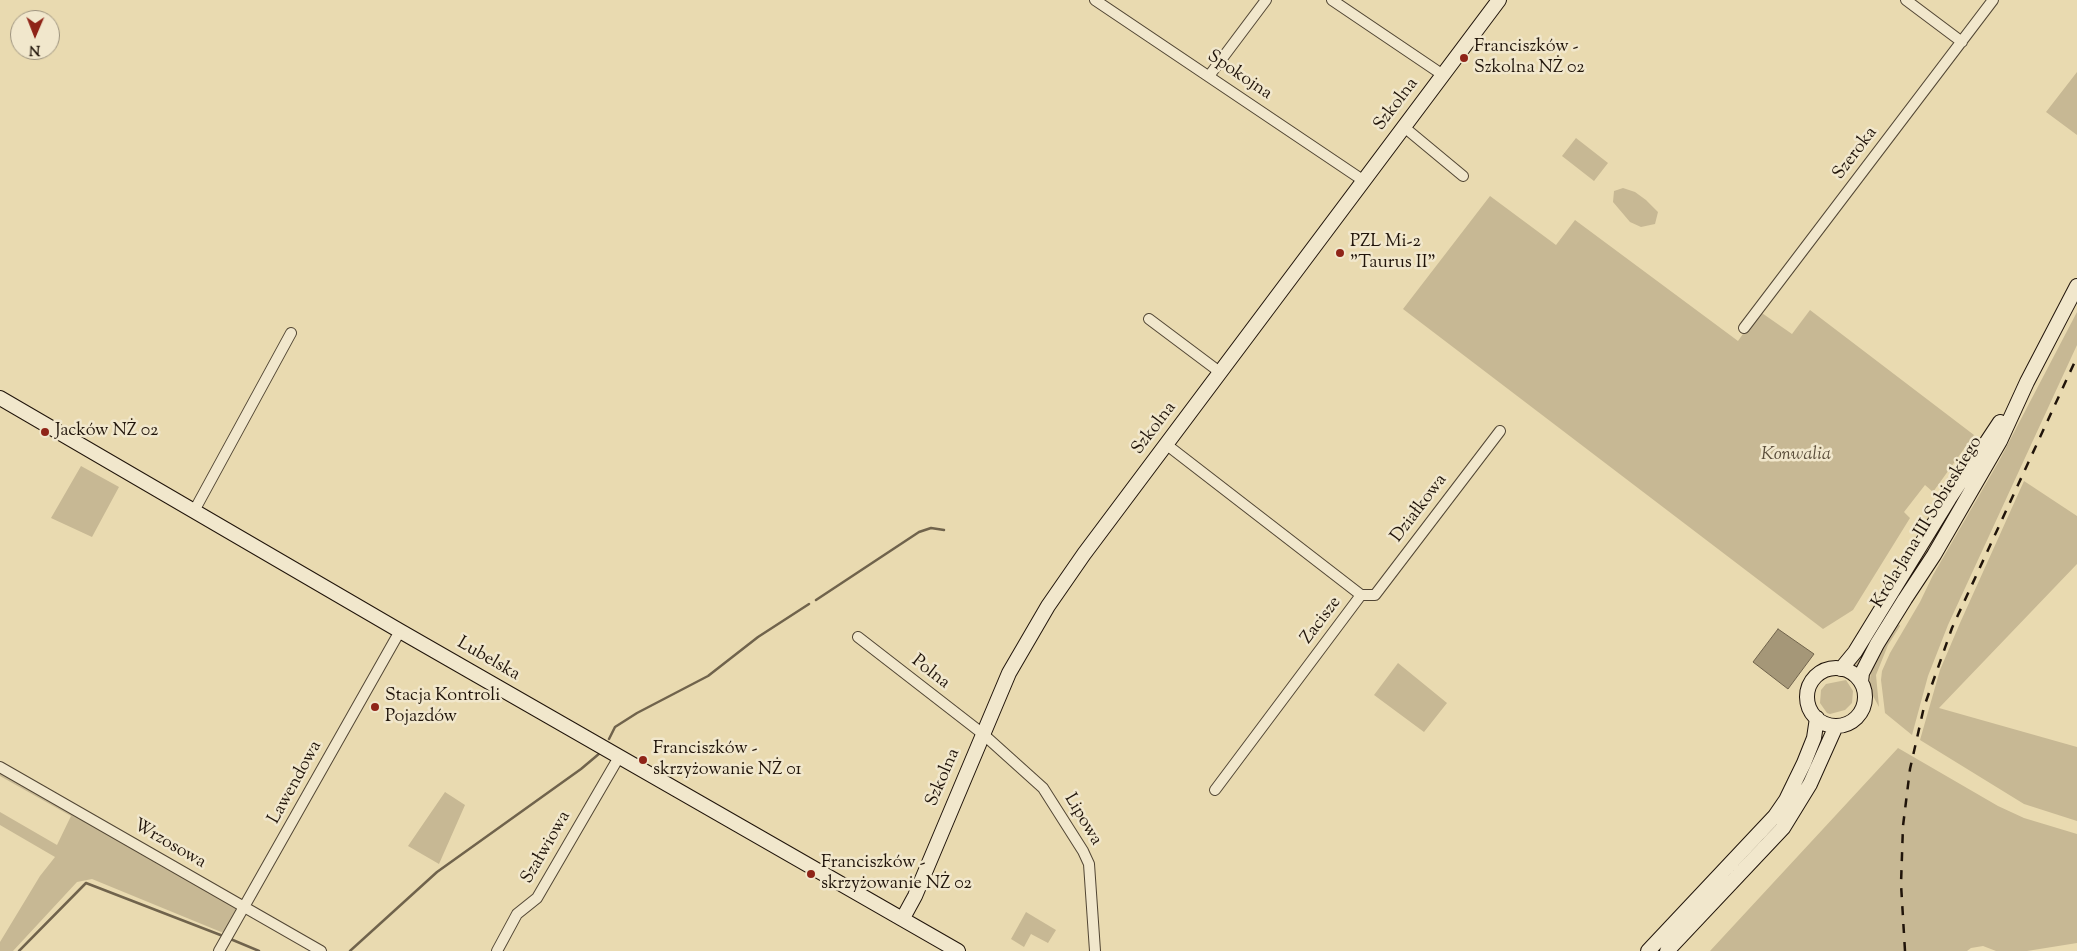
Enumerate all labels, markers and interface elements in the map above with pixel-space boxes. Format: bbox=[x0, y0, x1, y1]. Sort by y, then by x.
north arrow bbox=[10, 10, 60, 60]
place label: Franciszków - Szkolna NŻ 02 bbox=[1474, 37, 1585, 80]
text: N bbox=[29, 39, 41, 59]
street label: Spokojna bbox=[1202, 46, 1276, 106]
marker: Franciszków - Szkolna NŻ 02 bbox=[1458, 52, 1470, 64]
street label: Szkolna bbox=[1370, 74, 1424, 136]
street label: Szeroka bbox=[1829, 123, 1883, 185]
place label: PZL Mi-2 "Taurus II" bbox=[1350, 232, 1436, 274]
marker: PZL Mi-2 "Taurus II" bbox=[1334, 247, 1346, 259]
street label: Szkolna bbox=[1128, 398, 1182, 460]
place label: Jacków NŻ 02 bbox=[55, 421, 158, 443]
marker: Jacków NŻ 02 bbox=[39, 426, 51, 438]
street label: Króla Jana III Sobieskiego bbox=[1868, 433, 1988, 613]
park label: Konwalia bbox=[1761, 445, 1831, 467]
street label: Działkowa bbox=[1387, 470, 1453, 548]
street label: Zacisze bbox=[1297, 593, 1347, 649]
street label: Lubelska bbox=[453, 633, 523, 687]
street label: Polna bbox=[906, 651, 954, 695]
place label: Stacja Kontroli Pojazdów bbox=[385, 686, 500, 729]
marker: Stacja Kontroli Pojazdów bbox=[369, 701, 381, 713]
street label: Lawendowa bbox=[264, 738, 328, 828]
place label: Franciszków - skrzyżowanie NŻ 01 bbox=[653, 739, 802, 782]
street label: Szkolna bbox=[922, 746, 966, 810]
marker: Franciszków - skrzyżowanie NŻ 01 bbox=[637, 754, 649, 766]
street label: Lipowa bbox=[1058, 790, 1106, 850]
street label: Szałwiowa bbox=[518, 808, 576, 888]
street label: Wrzosowa bbox=[129, 816, 209, 874]
place label: Franciszków - skrzyżowanie NŻ 02 bbox=[821, 853, 972, 896]
marker: Franciszków - skrzyżowanie NŻ 02 bbox=[805, 868, 817, 880]

